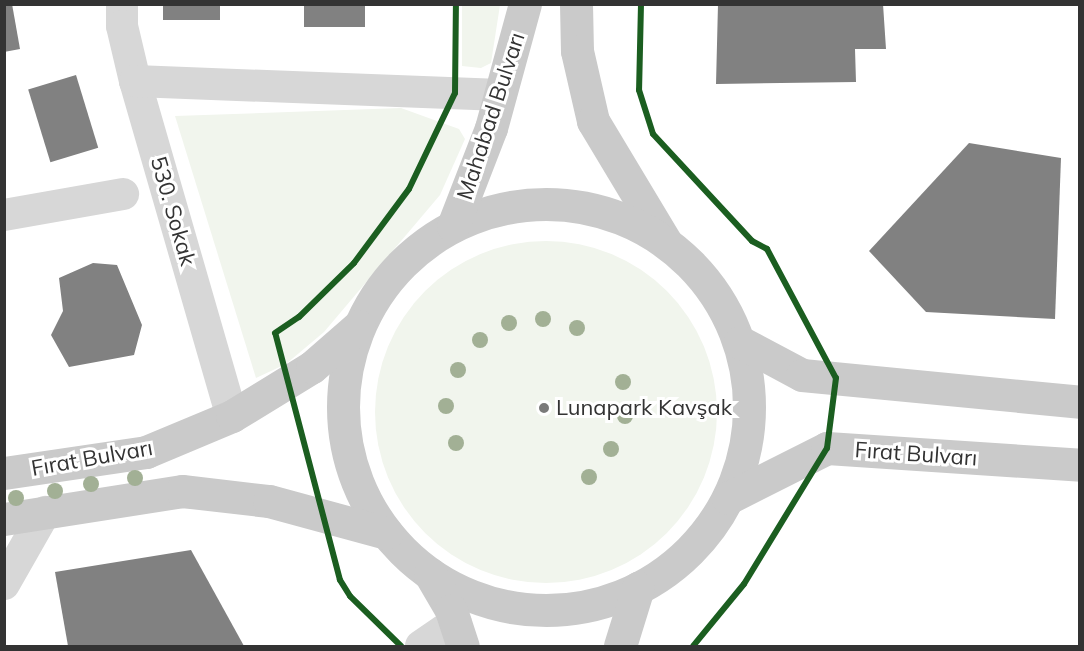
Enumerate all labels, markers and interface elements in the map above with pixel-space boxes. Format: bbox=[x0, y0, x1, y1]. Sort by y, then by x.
street label: Mahabad Bulvarı bbox=[452, 29, 530, 203]
street label: 530. Sokak bbox=[145, 153, 201, 269]
place label: Lunapark Kavşak bbox=[556, 395, 732, 421]
marker: Lunapark Kavşak bbox=[537, 401, 551, 415]
street label: Fırat Bulvarı bbox=[29, 434, 155, 482]
street label: Fırat Bulvarı bbox=[854, 437, 978, 471]

